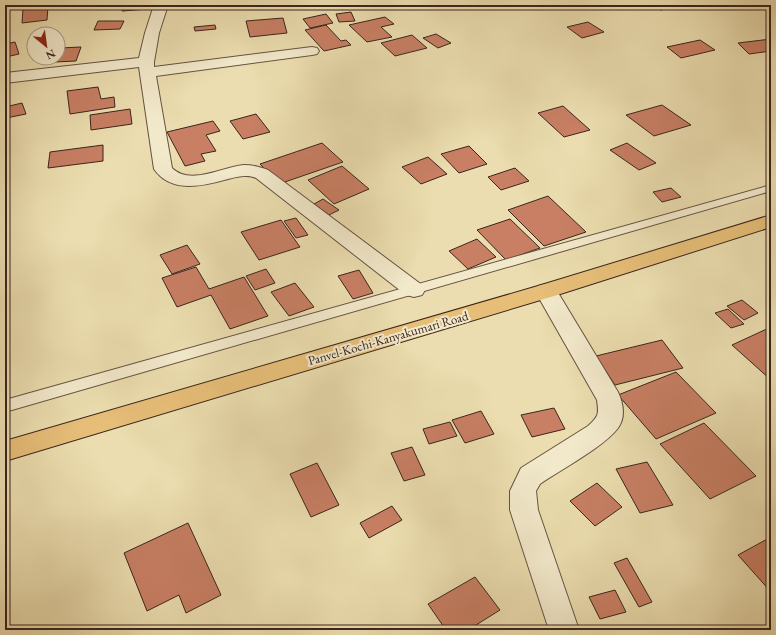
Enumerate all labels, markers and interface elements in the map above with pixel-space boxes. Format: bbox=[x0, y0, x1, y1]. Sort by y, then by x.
north arrow bbox=[26, 26, 66, 66]
text: N bbox=[43, 46, 58, 63]
street label: Panvel-Kochi-Kanyakumari Road bbox=[306, 307, 471, 369]

